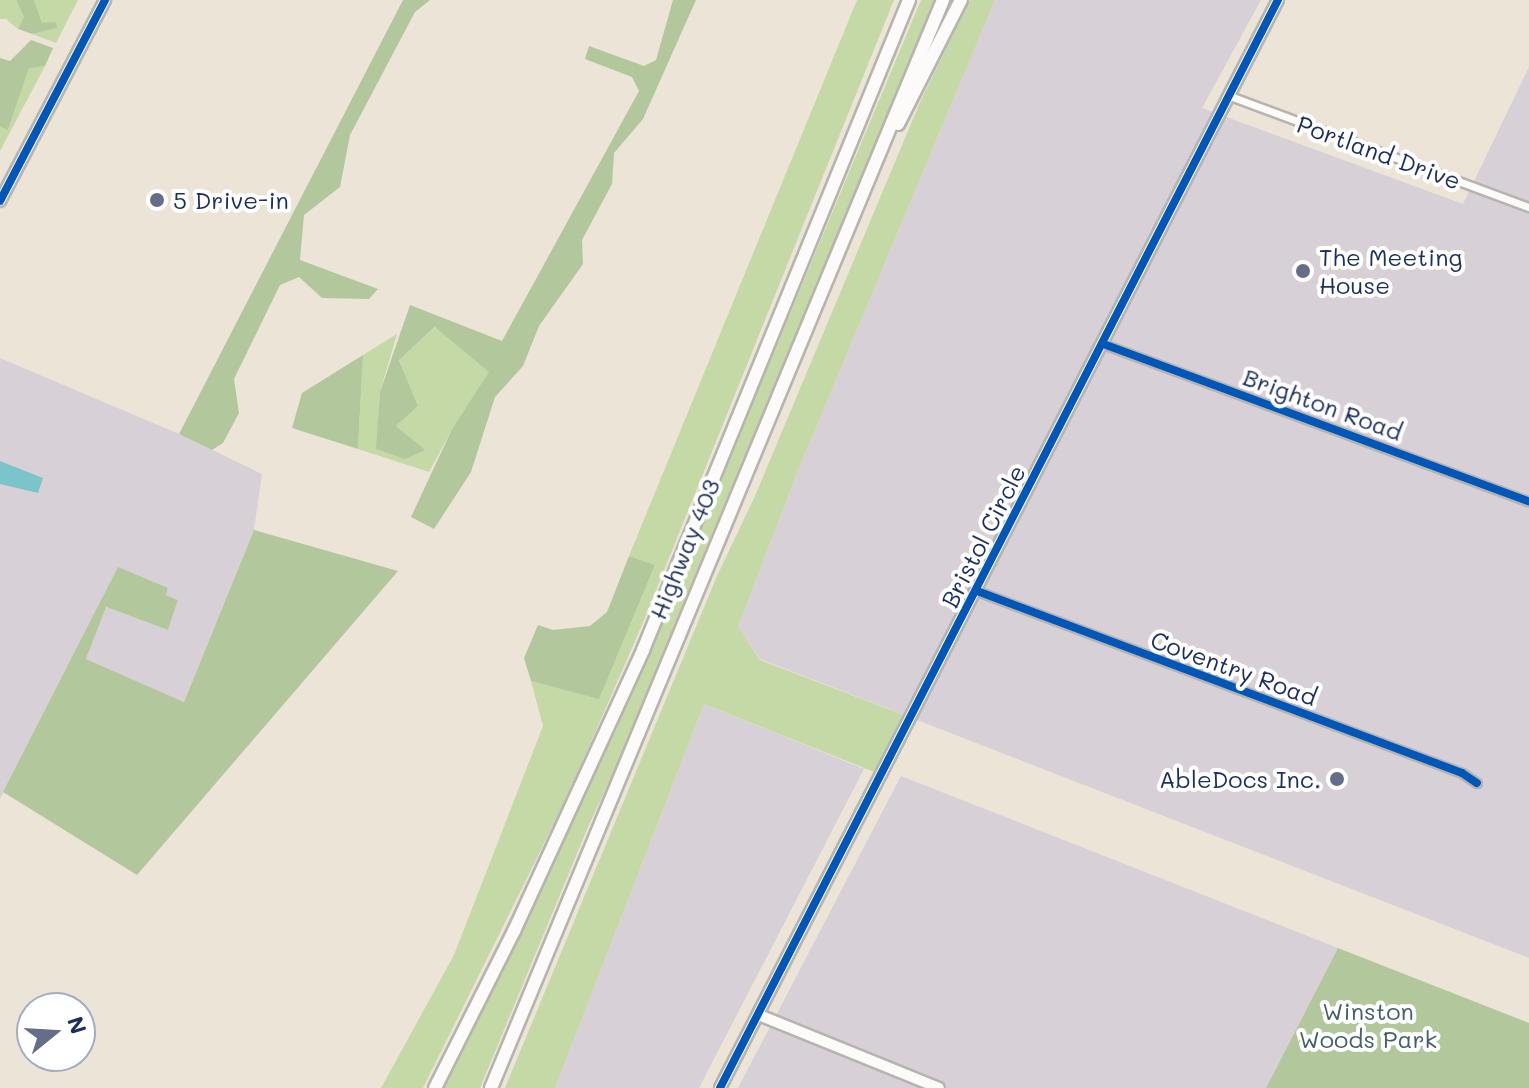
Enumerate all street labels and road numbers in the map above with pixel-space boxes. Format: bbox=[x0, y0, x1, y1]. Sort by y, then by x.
street label: Portland Drive bbox=[1293, 109, 1465, 195]
street label: Brighton Road bbox=[1239, 362, 1407, 446]
street label: Bristol Circle bbox=[935, 460, 1031, 612]
street label: Highway 403 bbox=[643, 475, 725, 623]
street label: Coventry Road bbox=[1147, 625, 1321, 711]

